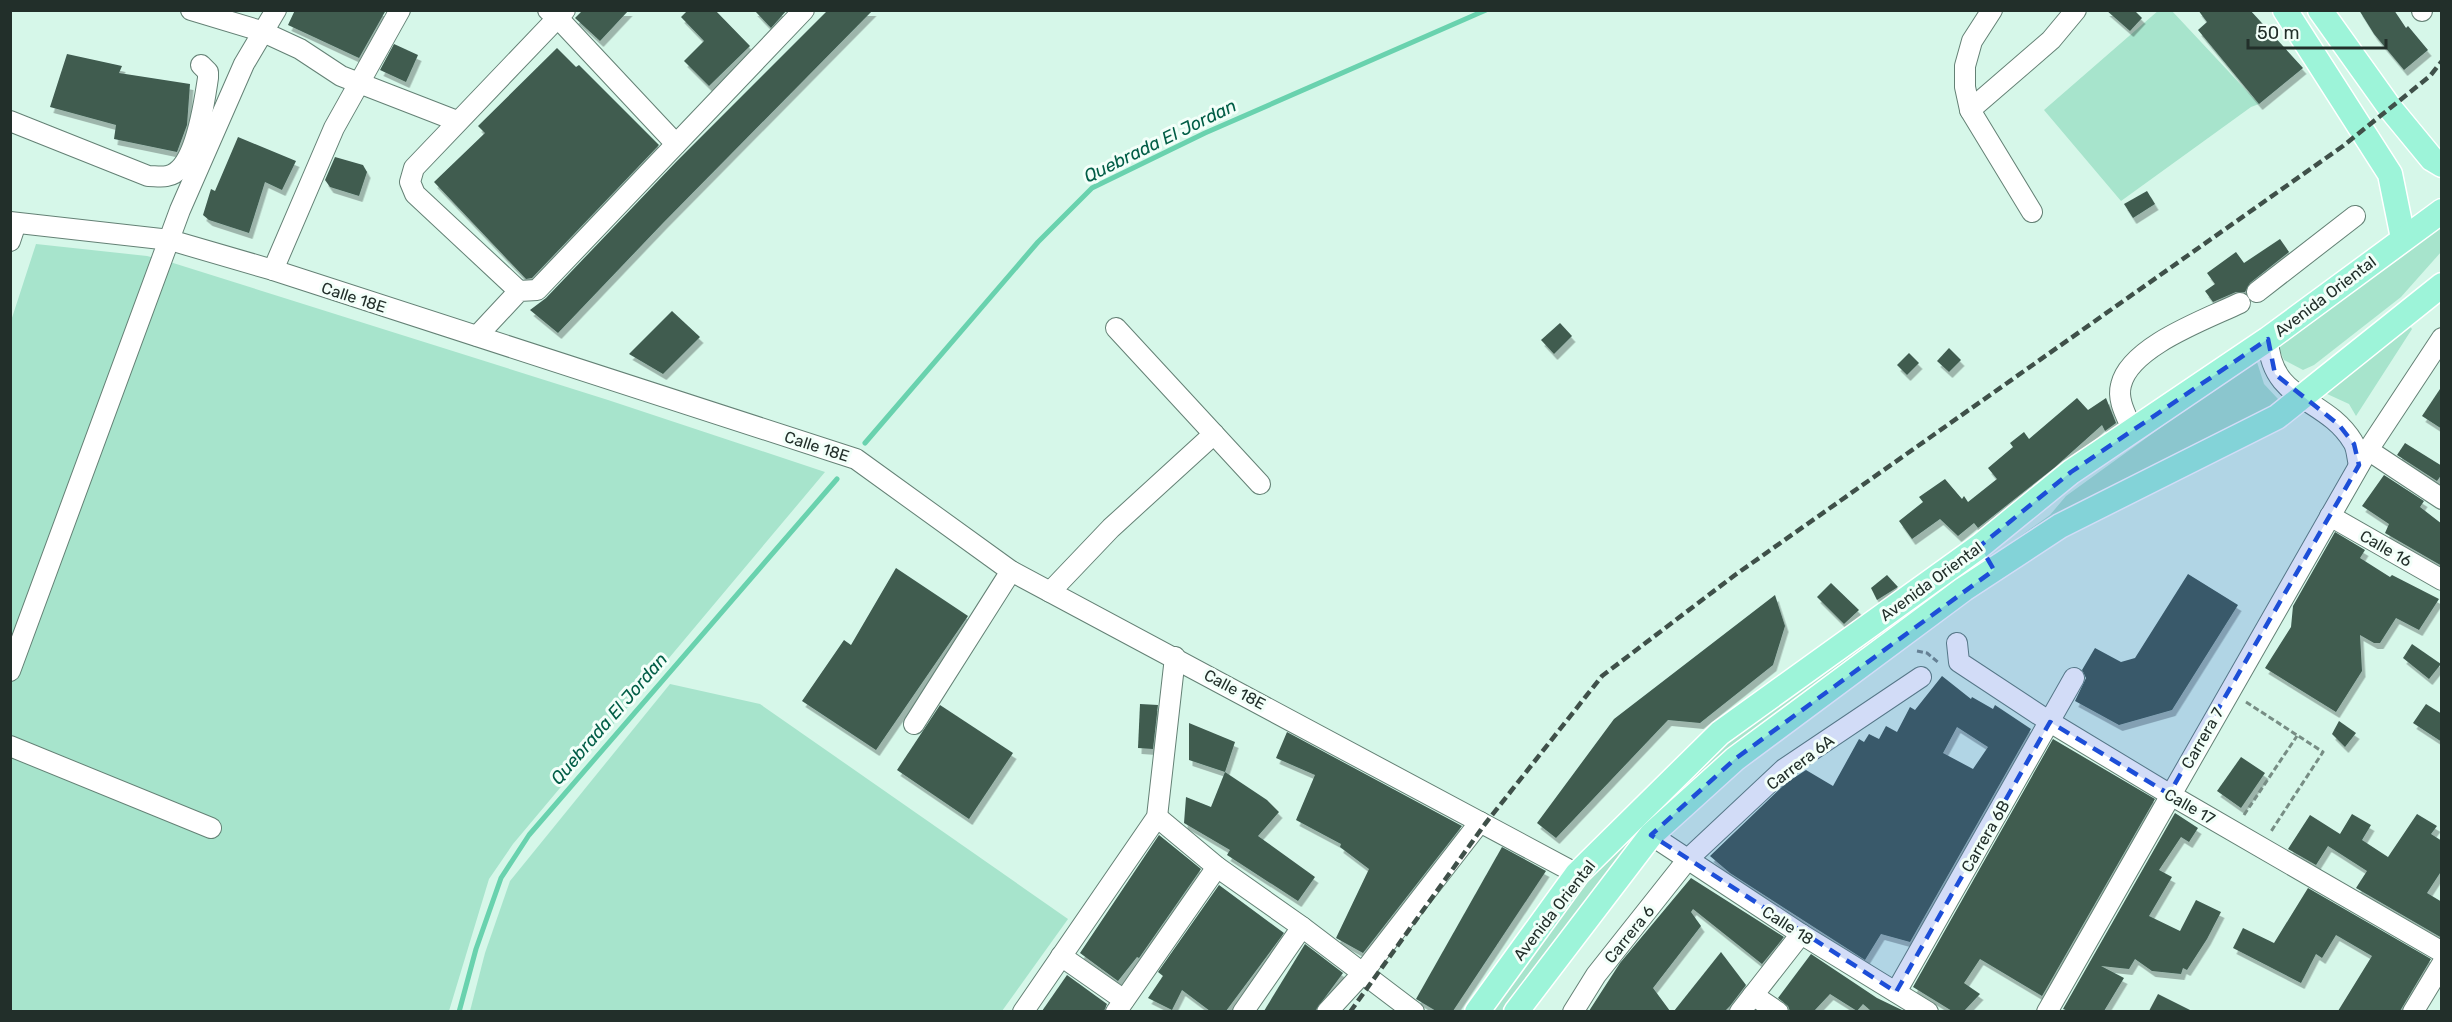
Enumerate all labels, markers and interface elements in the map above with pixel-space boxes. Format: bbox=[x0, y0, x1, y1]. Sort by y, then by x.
scale bar bbox=[2248, 12, 2386, 50]
text: 50 m bbox=[2257, 22, 2300, 44]
water label: Quebrada El Jordan bbox=[1080, 94, 1240, 188]
street label: Avenida Oriental bbox=[2271, 252, 2380, 341]
street label: Calle 18E bbox=[319, 278, 389, 317]
street label: Calle 18E bbox=[782, 427, 852, 466]
street label: Calle 16 bbox=[2356, 526, 2415, 571]
street label: Avenida Oriental bbox=[1876, 538, 1986, 625]
water label: Quebrada El Jordan bbox=[546, 649, 672, 789]
street label: Calle 18E bbox=[1201, 665, 1269, 714]
street label: Carrera 7 bbox=[2177, 704, 2228, 772]
street label: Carrera 6A bbox=[1763, 731, 1838, 794]
street label: Calle 17 bbox=[2161, 784, 2218, 828]
street label: Carrera 6B bbox=[1957, 797, 2014, 875]
street label: Avenida Oriental bbox=[1509, 856, 1599, 964]
street label: Carrera 6 bbox=[1600, 901, 1659, 967]
street label: Calle 18 bbox=[1759, 902, 1817, 949]

